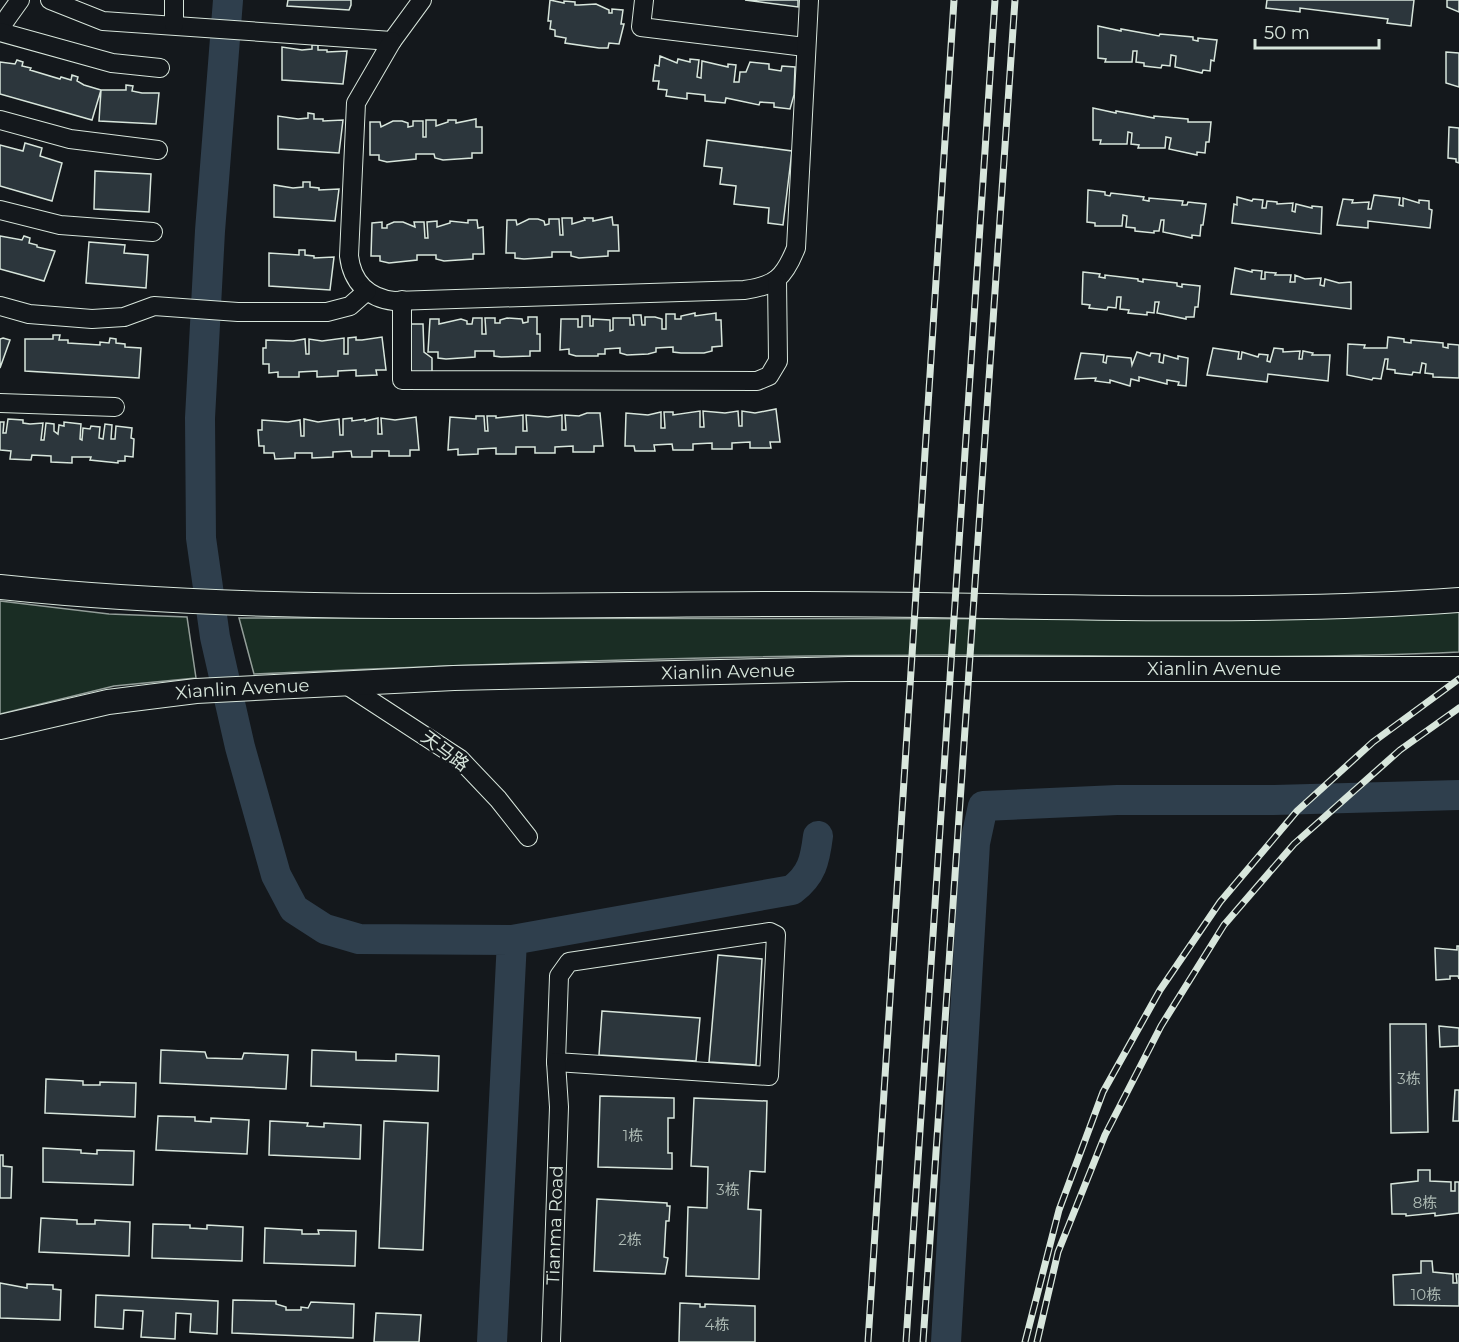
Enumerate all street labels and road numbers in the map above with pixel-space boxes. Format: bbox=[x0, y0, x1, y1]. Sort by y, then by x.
street label: Xianlin Avenue bbox=[1147, 658, 1281, 680]
street label: Xianlin Avenue bbox=[661, 659, 795, 684]
street label: Xianlin Avenue bbox=[174, 674, 310, 704]
street label: 天马路 bbox=[417, 726, 473, 776]
street label: Tianma Road bbox=[542, 1165, 568, 1285]

